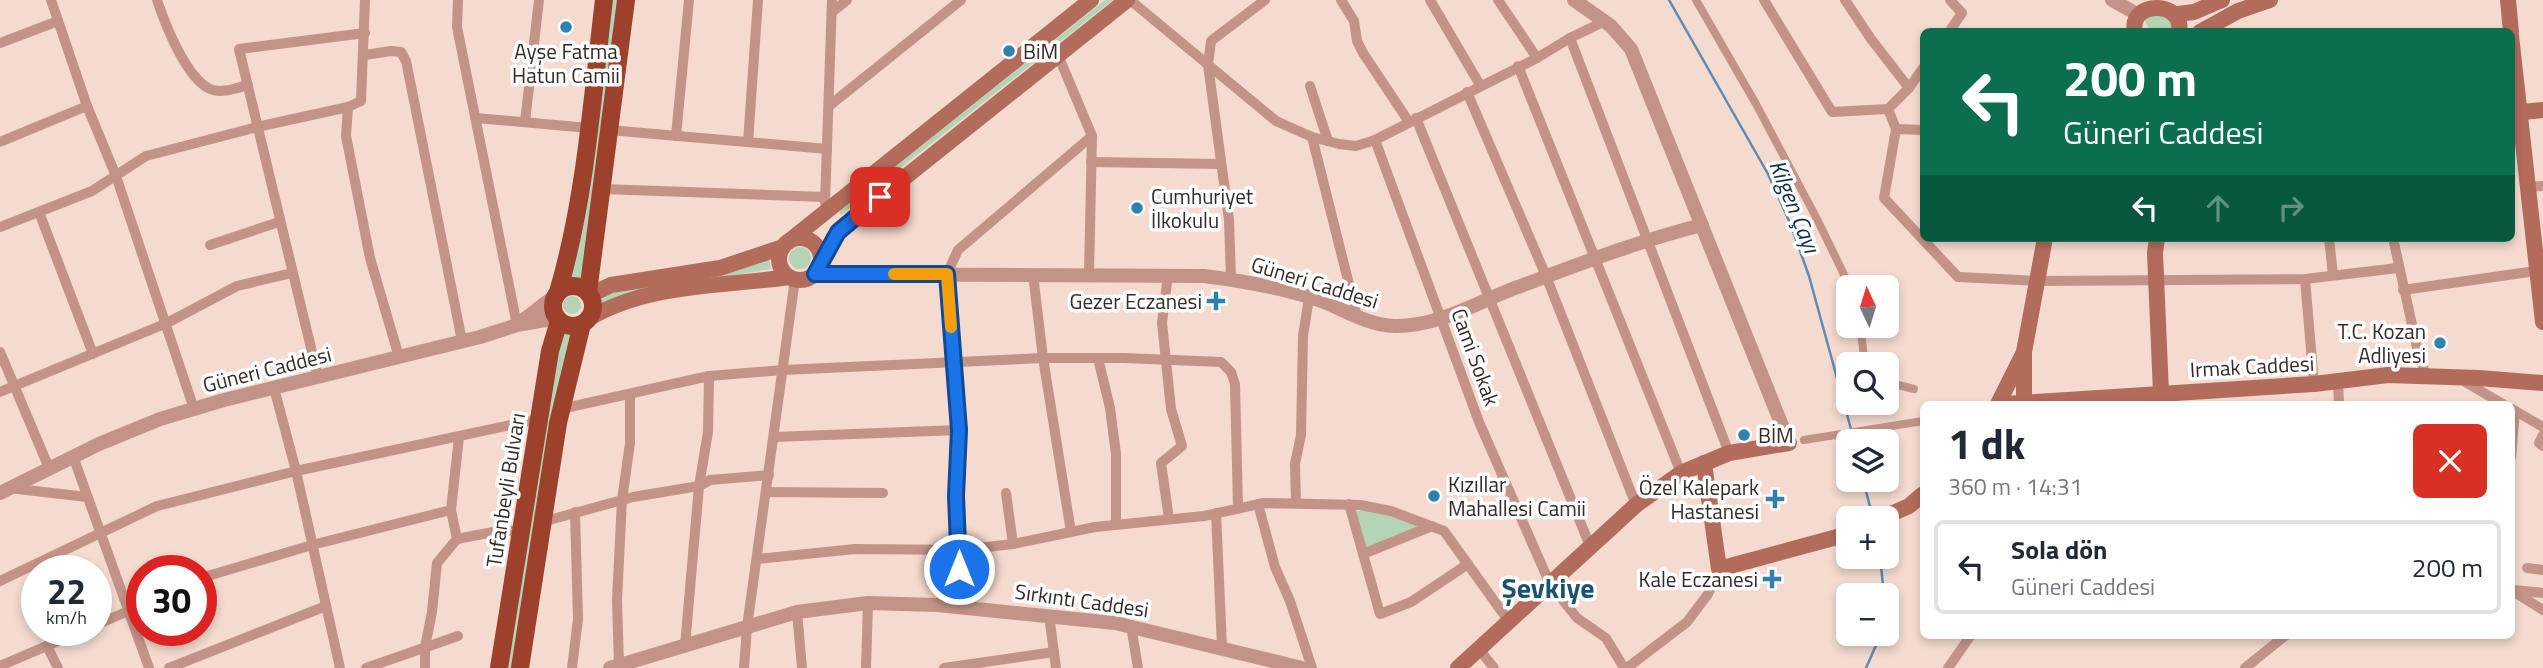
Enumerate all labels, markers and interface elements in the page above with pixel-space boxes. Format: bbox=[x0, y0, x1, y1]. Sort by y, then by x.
marker: Ayşe Fatma Hatun Camii bbox=[558, 19, 574, 35]
place label: Ayşe Fatma Hatun Camii bbox=[512, 35, 620, 91]
place label: BiM bbox=[1023, 35, 1058, 67]
text: 200 m bbox=[2063, 40, 2197, 115]
marker: BiM bbox=[1001, 43, 1017, 59]
icon: left bbox=[1948, 56, 2039, 147]
text: Güneri Caddesi bbox=[2063, 108, 2264, 156]
water label: Kilgen Çayı bbox=[1760, 154, 1830, 259]
pin bbox=[850, 167, 910, 227]
icon: arrive bbox=[861, 178, 899, 216]
place label: Cumhuriyet İlkokulu bbox=[1151, 180, 1254, 236]
icon: left bbox=[2126, 189, 2164, 227]
icon: ahead bbox=[2199, 189, 2237, 227]
icon: right bbox=[2272, 189, 2310, 227]
marker: Cumhuriyet İlkokulu bbox=[1129, 200, 1145, 216]
street label: Güneri Caddesi bbox=[1247, 247, 1383, 317]
north arrow bbox=[1836, 275, 1899, 338]
map controls bbox=[1836, 275, 1899, 646]
place label: Gezer Eczanesi bbox=[1070, 285, 1202, 317]
marker: Gezer Eczanesi bbox=[1208, 293, 1224, 309]
street label: Cami Sokak bbox=[1444, 304, 1508, 410]
place label: T.C. Kozan Adliyesi bbox=[2337, 315, 2426, 371]
marker: T.C. Kozan Adliyesi bbox=[2432, 335, 2448, 351]
street label: Güneri Caddesi bbox=[199, 338, 335, 400]
street label: Irmak Caddesi bbox=[2189, 347, 2315, 385]
button: search bbox=[1836, 352, 1899, 415]
street label: Tufanbeyli Bulvarı bbox=[477, 410, 533, 570]
text: 1 dk bbox=[1948, 411, 2025, 475]
place label: BİM bbox=[1758, 419, 1794, 451]
button: close bbox=[2413, 424, 2487, 498]
marker: BİM bbox=[1736, 427, 1752, 443]
button: layers bbox=[1836, 429, 1899, 492]
place label: Kızıllar Mahallesi Camii bbox=[1448, 468, 1586, 524]
text: 360 m · 14:31 bbox=[1948, 469, 2083, 504]
place label: Özel Kalepark Hastanesi bbox=[1639, 471, 1759, 527]
marker: Kızıllar Mahallesi Camii bbox=[1426, 488, 1442, 504]
marker: Özel Kalepark Hastanesi bbox=[1765, 489, 1785, 509]
button: + bbox=[1836, 506, 1899, 569]
text: Sola dön bbox=[2011, 530, 2108, 569]
position arrow bbox=[922, 532, 996, 606]
icon: left bbox=[1952, 548, 1990, 586]
text: 200 m bbox=[2412, 548, 2483, 587]
speed limit sign: 30 bbox=[126, 555, 217, 646]
place label: Kale Eczanesi bbox=[1639, 563, 1758, 595]
text: 22 bbox=[47, 564, 86, 618]
district label: Şevkiye bbox=[1502, 566, 1595, 609]
text: Güneri Caddesi bbox=[2011, 569, 2155, 604]
marker: Kale Eczanesi bbox=[1764, 571, 1780, 587]
street label: Sırkıntı Caddesi bbox=[1013, 575, 1151, 625]
button: − bbox=[1836, 583, 1899, 646]
text: km/h bbox=[46, 604, 87, 631]

